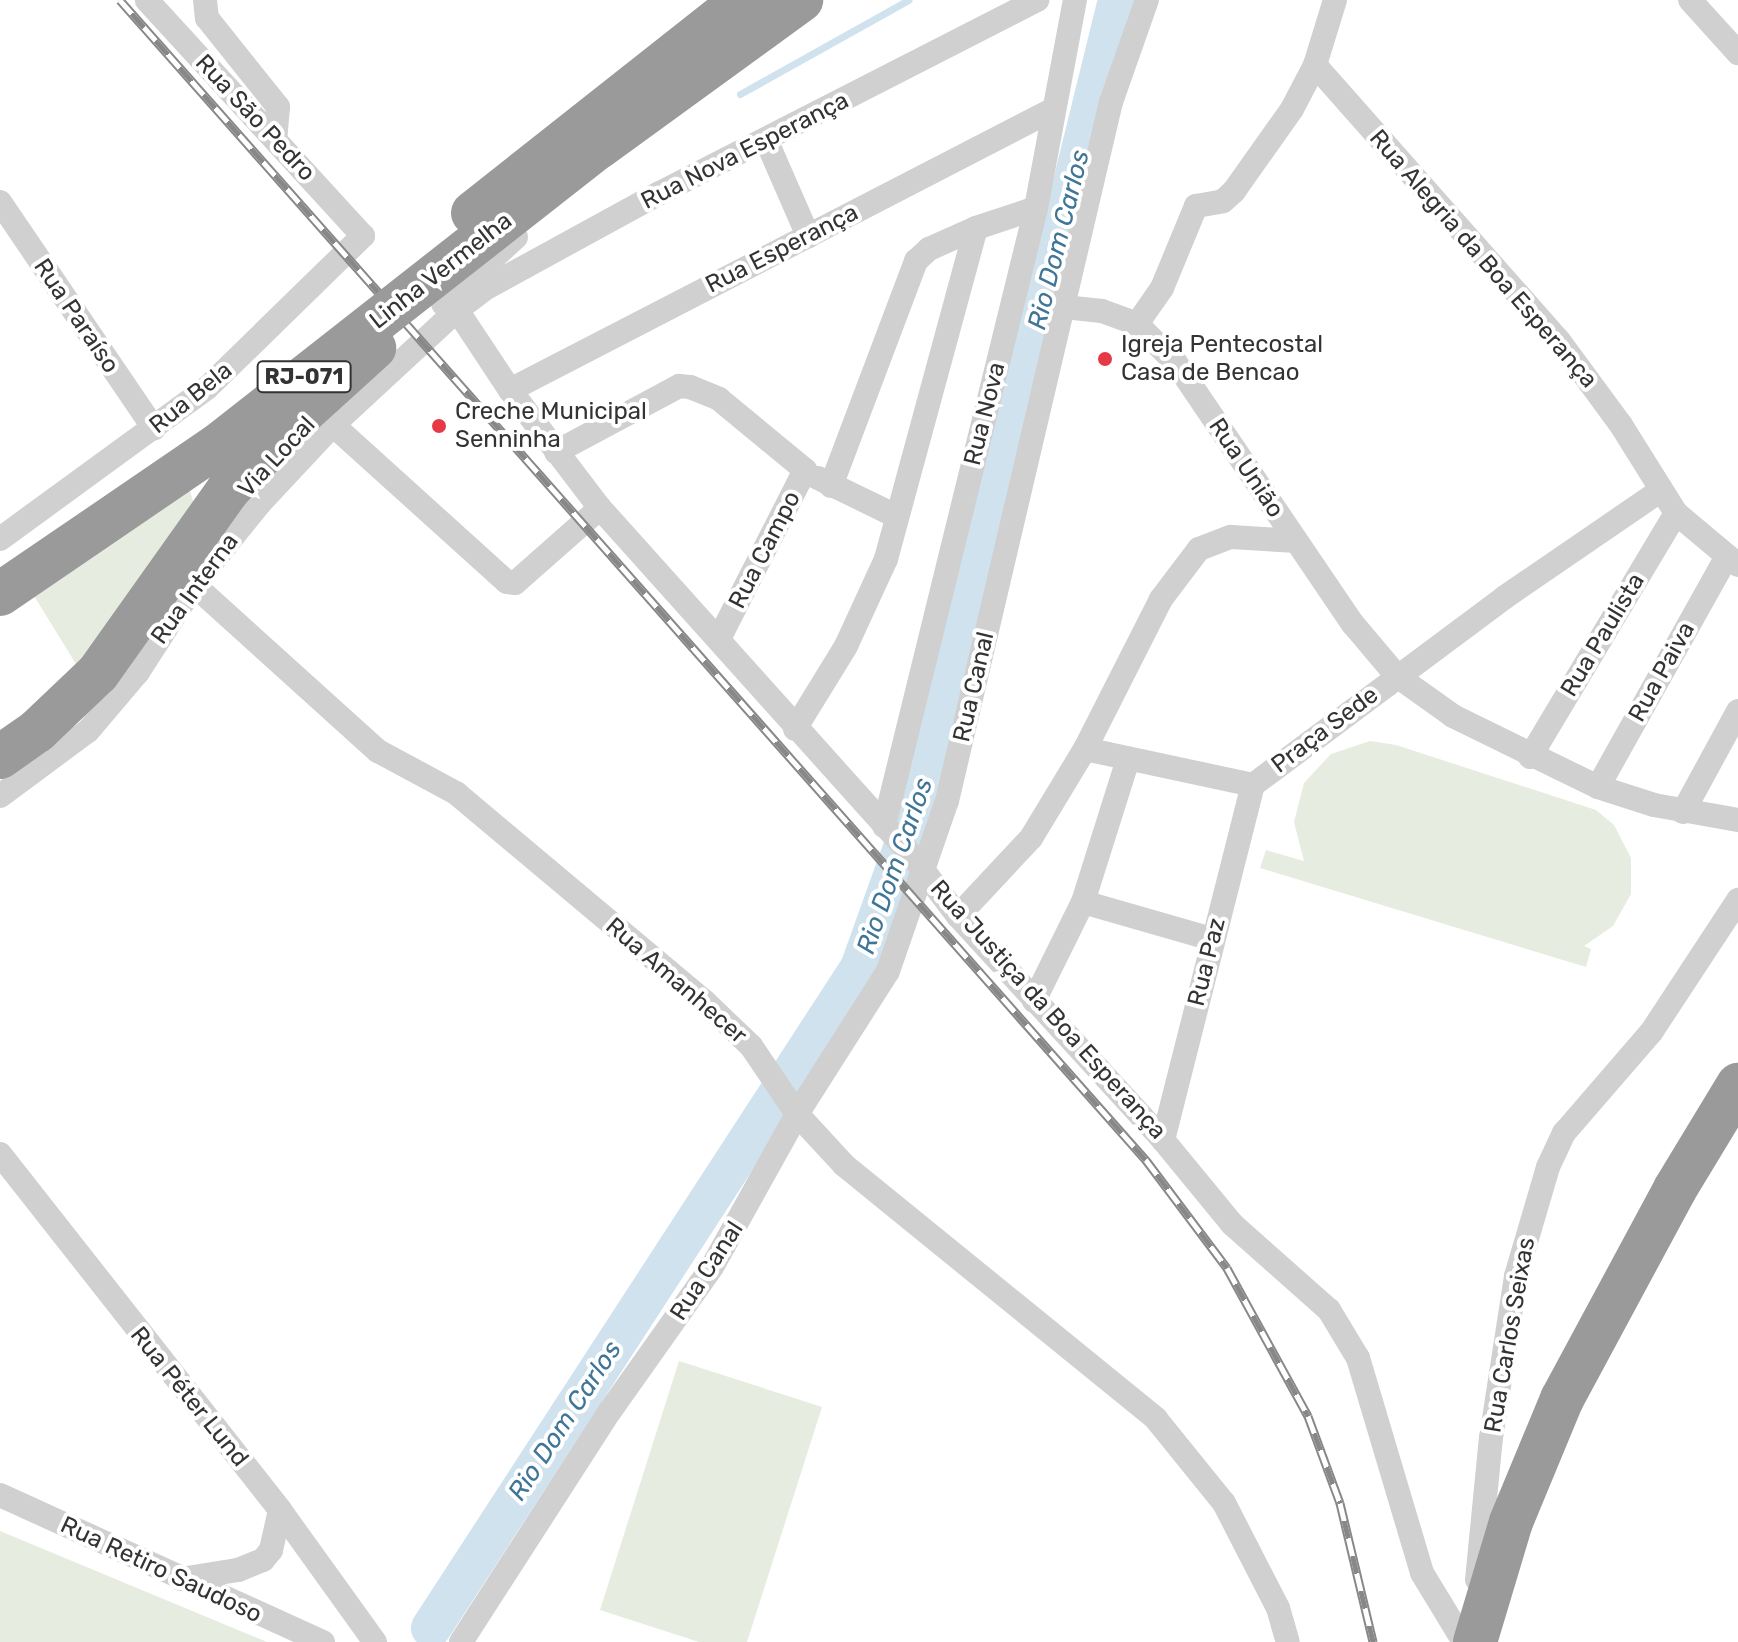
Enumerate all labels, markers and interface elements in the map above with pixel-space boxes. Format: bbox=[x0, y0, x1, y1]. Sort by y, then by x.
street label: Rua São Pedro bbox=[189, 49, 321, 187]
street label: Rua Nova Esperança bbox=[636, 86, 854, 216]
street label: Rua Alegria da Boa Esperança bbox=[1363, 124, 1603, 394]
water label: Rio Dom Carlos bbox=[1022, 147, 1096, 333]
street label: Rua Esperança bbox=[701, 198, 863, 300]
street label: Linha Vermelha bbox=[364, 206, 518, 336]
street label: Rua Paraíso bbox=[27, 253, 125, 379]
place label: Igreja Pentecostal Casa de Bencao bbox=[1121, 331, 1323, 387]
marker: Igreja Pentecostal Casa de Bencao bbox=[1096, 350, 1114, 368]
street label: Rua Bela bbox=[144, 356, 238, 440]
road number: RJ-071 bbox=[256, 359, 352, 395]
street label: Rua Nova bbox=[958, 359, 1012, 469]
place label: Creche Municipal Senninha bbox=[455, 398, 647, 454]
street label: Via Local bbox=[232, 411, 322, 503]
street label: Rua União bbox=[1202, 413, 1290, 523]
marker: Creche Municipal Senninha bbox=[430, 417, 448, 435]
street label: Rua Campo bbox=[723, 486, 807, 614]
street label: Rua Interna bbox=[145, 528, 245, 650]
street label: Rua Paulista bbox=[1555, 568, 1651, 702]
street label: Rua Paiva bbox=[1623, 617, 1701, 727]
street label: Rua Canal bbox=[947, 629, 1001, 745]
street label: Praça Sede bbox=[1266, 681, 1384, 779]
water label: Rio Dom Carlos bbox=[850, 774, 940, 958]
street label: Rua Justiça da Boa Esperança bbox=[924, 874, 1172, 1146]
street label: Rua Amanhecer bbox=[599, 912, 753, 1050]
street label: Rua Paz bbox=[1182, 915, 1232, 1009]
street label: Rua Canal bbox=[664, 1216, 750, 1326]
street label: Rua Carlos Seixas bbox=[1479, 1235, 1541, 1435]
street label: Rua Péter Lund bbox=[124, 1321, 254, 1473]
water label: Rio Dom Carlos bbox=[502, 1335, 628, 1507]
street label: Rua Retiro Saudoso bbox=[56, 1511, 266, 1629]

